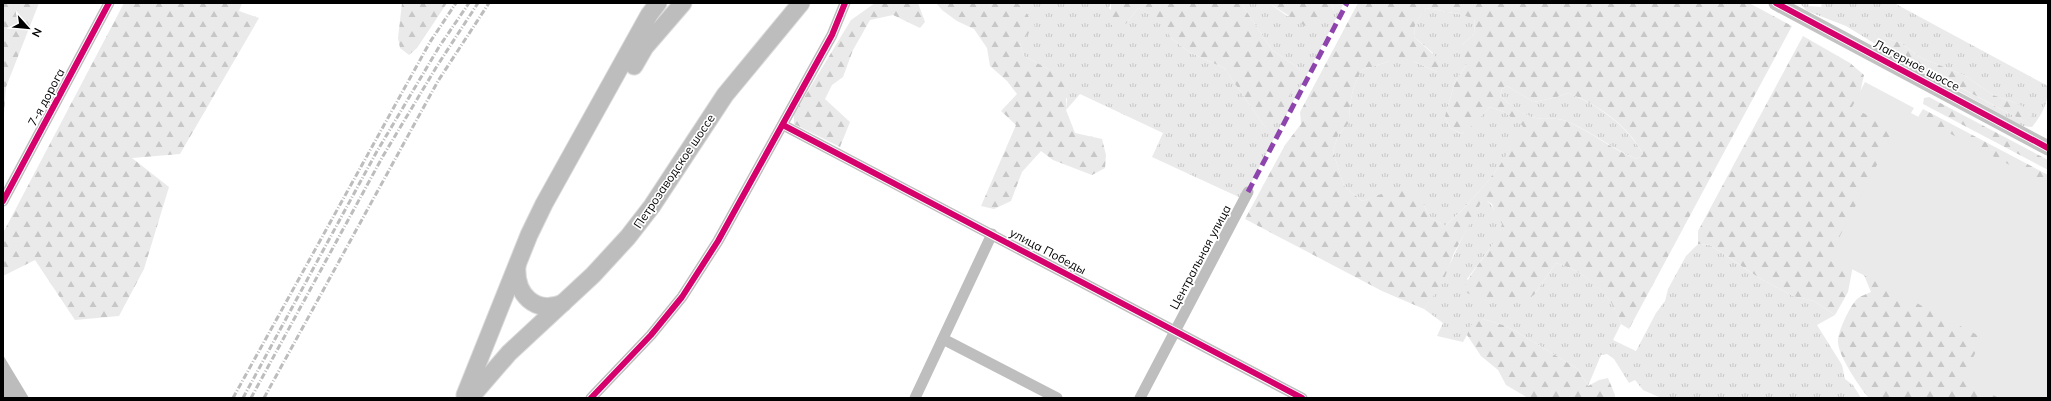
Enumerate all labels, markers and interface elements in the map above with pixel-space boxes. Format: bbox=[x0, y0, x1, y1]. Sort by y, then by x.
north arrow bbox=[8, 8, 48, 48]
text: N bbox=[29, 26, 45, 39]
street label: Лагерное шоссе bbox=[1871, 36, 1963, 94]
street label: 7-я дорога bbox=[25, 66, 67, 128]
street label: Петрозаводское шоссе bbox=[630, 111, 718, 231]
street label: Центральная улица bbox=[1166, 202, 1234, 312]
street label: улица Победы bbox=[1007, 225, 1089, 277]

